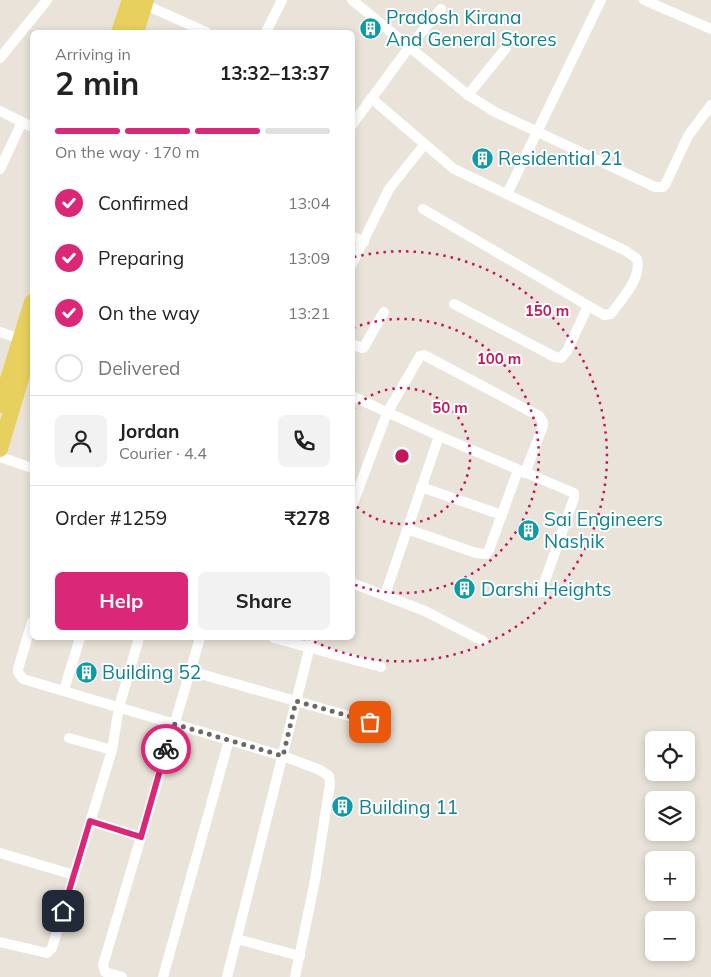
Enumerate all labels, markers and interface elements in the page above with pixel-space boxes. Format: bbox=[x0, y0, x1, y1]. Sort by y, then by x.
place label: Pradosh Kirana And General Stores bbox=[386, 5, 557, 51]
building icon: Pradosh Kirana And General Stores bbox=[358, 16, 382, 40]
text: Arriving in bbox=[55, 44, 131, 64]
text: 13:32–13:37 bbox=[220, 61, 330, 85]
text: 2 min bbox=[55, 63, 139, 103]
text: On the way · 170 m bbox=[55, 142, 200, 162]
building icon: Residential 21 bbox=[470, 146, 494, 170]
place label: Residential 21 bbox=[498, 146, 623, 170]
icon: check bbox=[55, 189, 83, 217]
text: Confirmed bbox=[98, 191, 189, 215]
text: 13:04 bbox=[288, 193, 330, 213]
icon: check bbox=[55, 244, 83, 272]
text: Preparing bbox=[98, 246, 184, 270]
text: 13:09 bbox=[288, 248, 330, 268]
icon: check bbox=[55, 299, 83, 327]
text: On the way bbox=[98, 301, 200, 325]
text: 150 m bbox=[525, 301, 569, 320]
text: 13:21 bbox=[288, 303, 330, 323]
text: 100 m bbox=[477, 349, 521, 368]
text: Delivered bbox=[98, 356, 180, 380]
text: 50 m bbox=[432, 398, 468, 417]
button: person bbox=[55, 415, 107, 467]
button: phone bbox=[278, 415, 330, 467]
text: Jordan bbox=[119, 419, 179, 443]
text: Courier · 4.4 bbox=[119, 443, 207, 463]
centre of rings bbox=[393, 447, 411, 465]
text: Order #1259 bbox=[55, 506, 167, 530]
text: ₹278 bbox=[284, 506, 330, 530]
place label: Sai Engineers Nashik bbox=[544, 507, 663, 553]
building icon: Sai Engineers Nashik bbox=[516, 518, 540, 542]
button: Help bbox=[55, 572, 188, 630]
button: Share bbox=[198, 572, 330, 630]
building icon: Darshi Heights bbox=[453, 577, 477, 601]
place label: Darshi Heights bbox=[481, 577, 612, 601]
building icon: Building 52 bbox=[74, 660, 98, 684]
place label: Building 52 bbox=[102, 660, 201, 684]
pin bbox=[349, 701, 391, 743]
icon: bag bbox=[356, 708, 384, 736]
courier bbox=[141, 724, 191, 774]
map controls bbox=[645, 731, 695, 961]
button: locate bbox=[645, 731, 695, 781]
icon: bike bbox=[152, 735, 180, 763]
button: layers bbox=[645, 791, 695, 841]
building icon: Building 11 bbox=[331, 795, 355, 819]
place label: Building 11 bbox=[359, 795, 458, 819]
button: + bbox=[645, 851, 695, 901]
pin bbox=[42, 890, 84, 932]
icon: home bbox=[49, 897, 77, 925]
button: − bbox=[645, 911, 695, 961]

